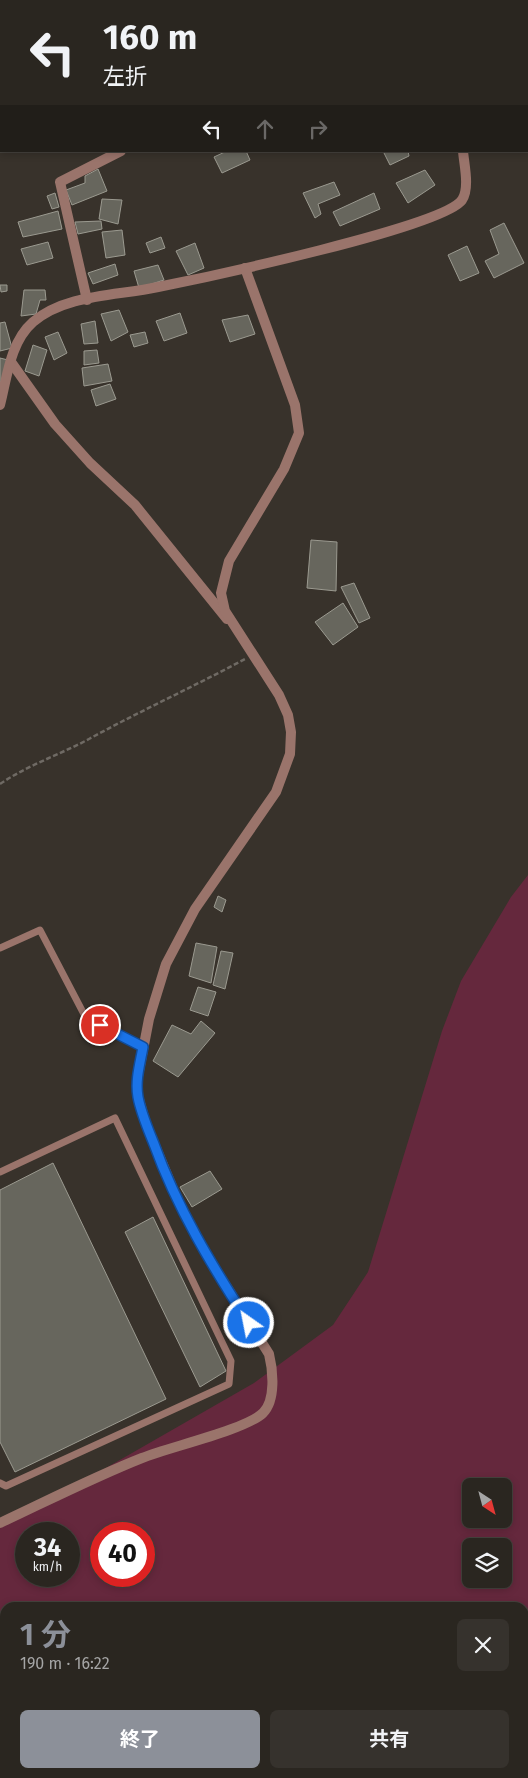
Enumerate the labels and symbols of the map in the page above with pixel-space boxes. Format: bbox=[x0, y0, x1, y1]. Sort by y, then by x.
pin bbox=[79, 1004, 121, 1046]
position arrow bbox=[222, 1296, 274, 1348]
north arrow bbox=[462, 1478, 512, 1528]
speed limit sign: 40 bbox=[90, 1522, 155, 1587]

